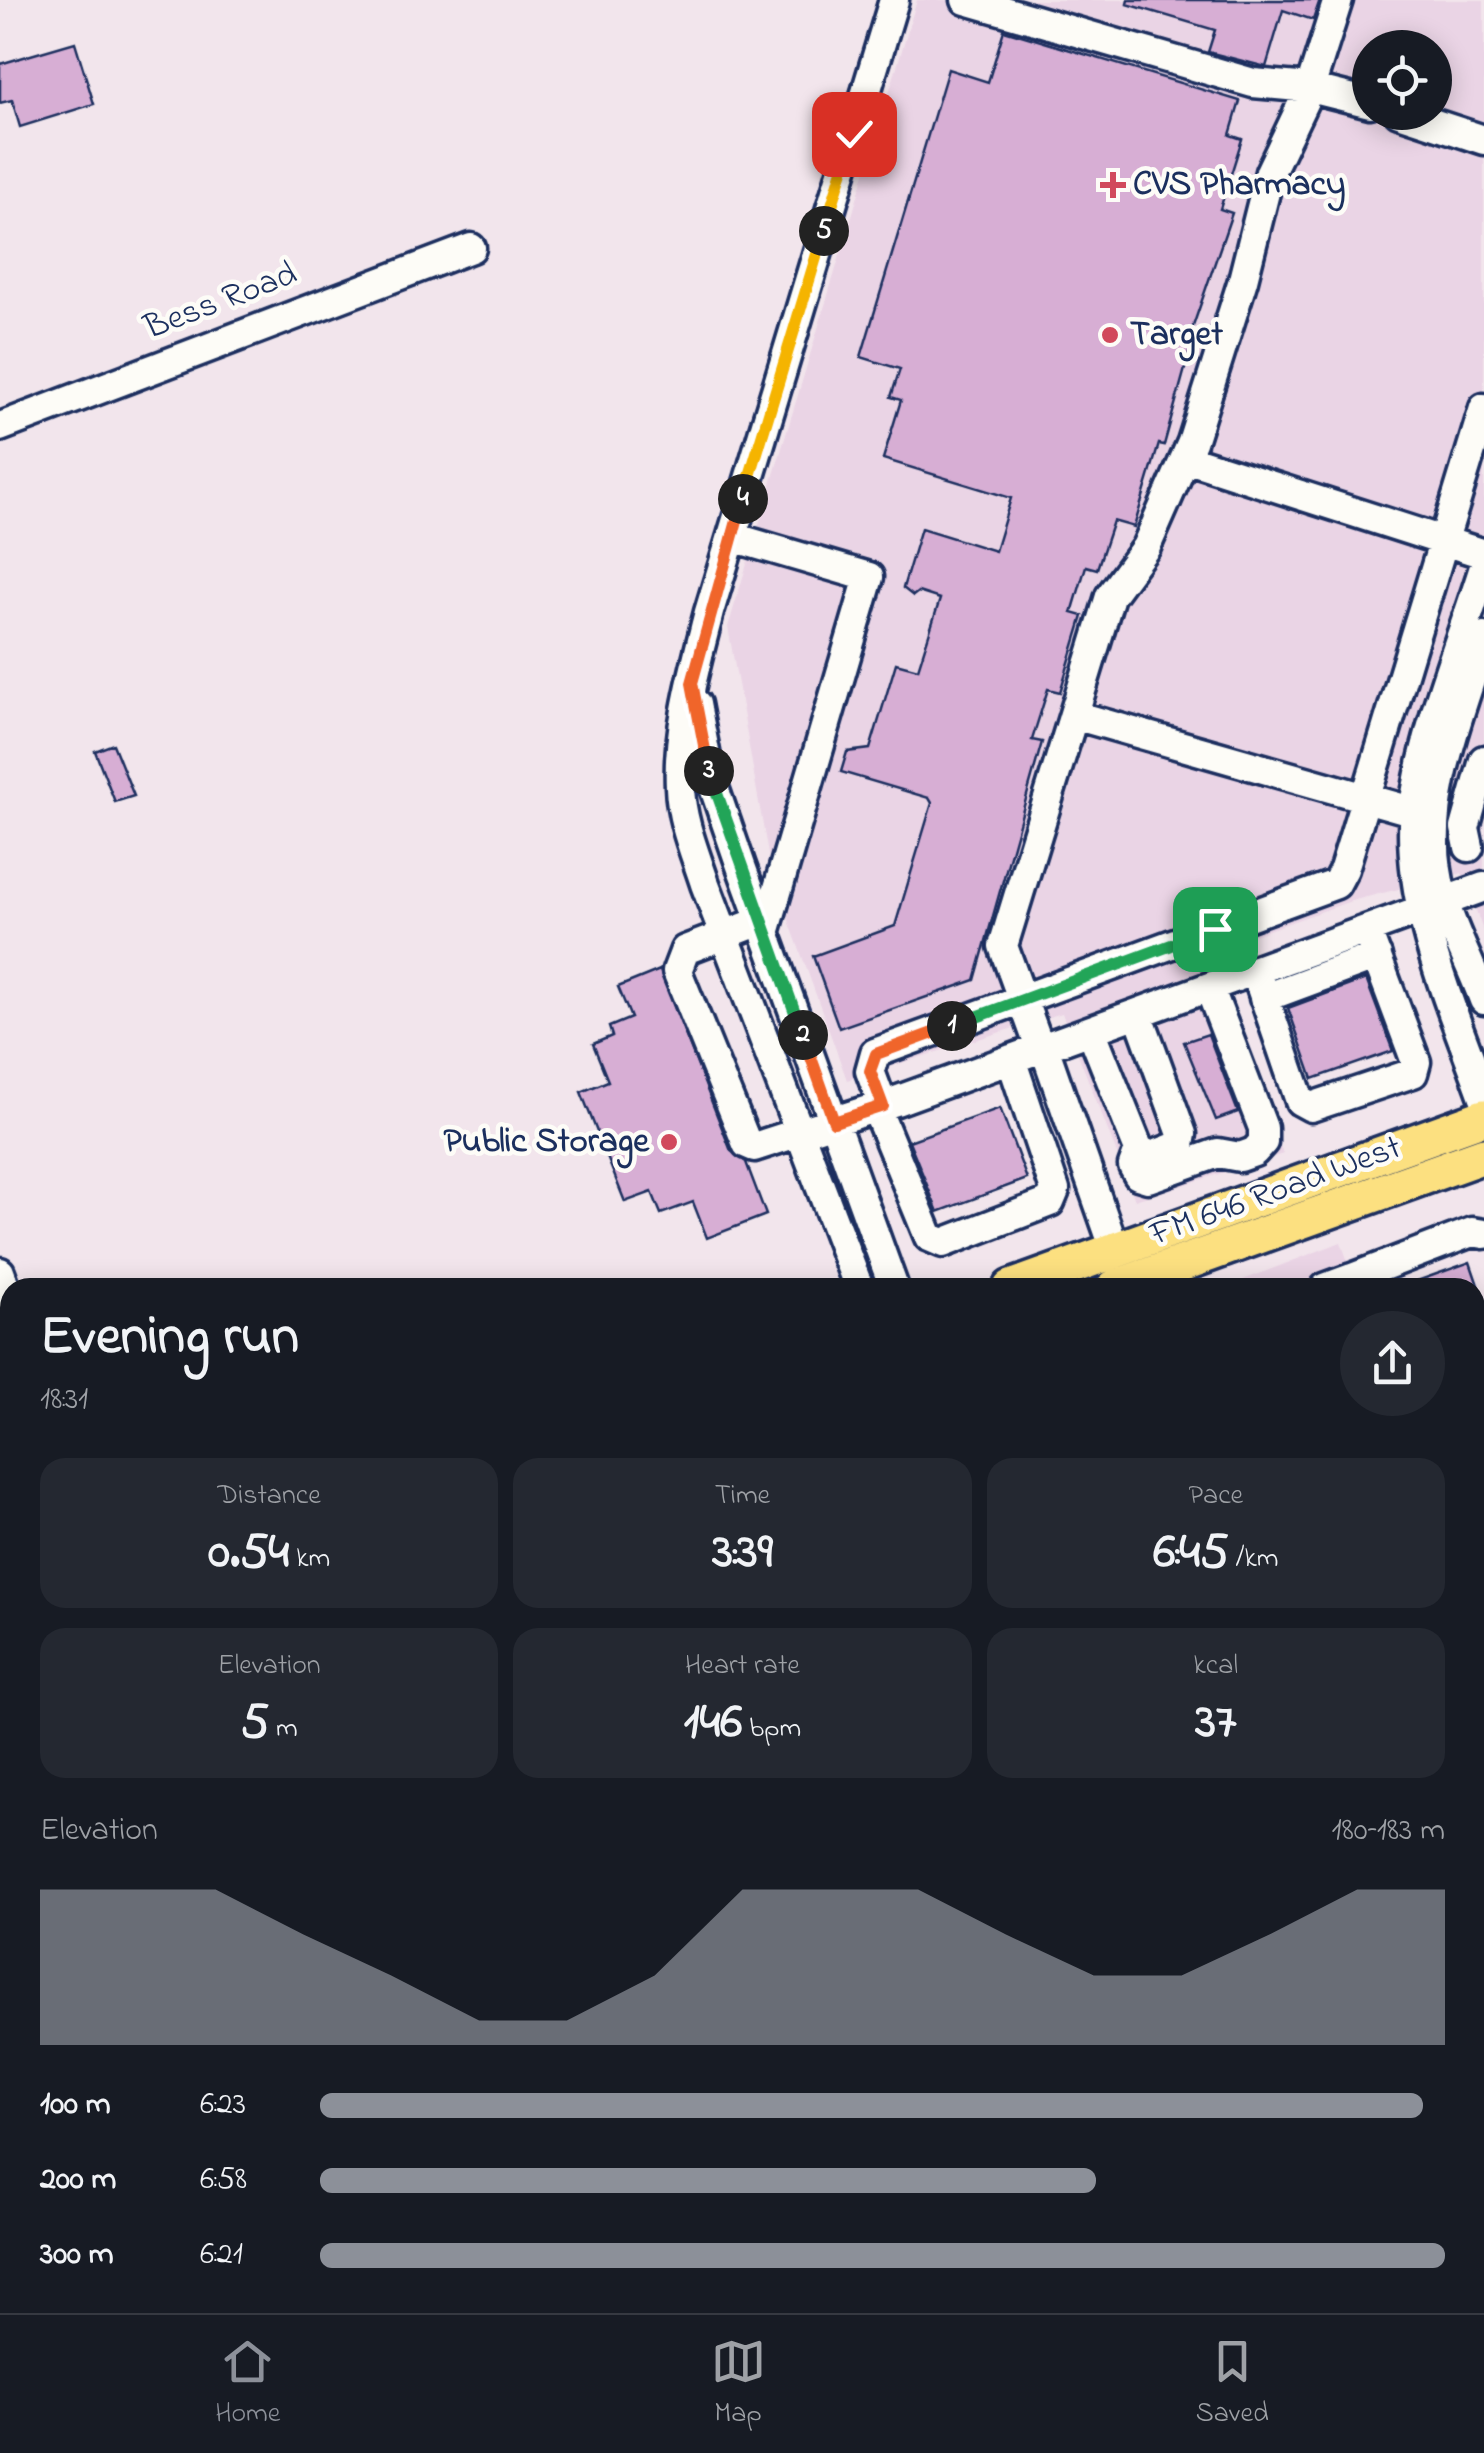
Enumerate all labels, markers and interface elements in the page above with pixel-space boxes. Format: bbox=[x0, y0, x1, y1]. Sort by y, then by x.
map controls bbox=[1352, 30, 1452, 130]
button: locate bbox=[1352, 30, 1452, 130]
pin bbox=[812, 92, 897, 177]
icon: check bbox=[827, 107, 882, 162]
place label: CVS Pharmacy bbox=[1133, 160, 1346, 212]
marker: CVS Pharmacy bbox=[1102, 174, 1124, 196]
pin: 5 bbox=[799, 206, 849, 256]
text: 5 bbox=[816, 210, 832, 251]
street label: Bess Road bbox=[136, 250, 305, 355]
place label: Target bbox=[1130, 310, 1223, 362]
marker: Target bbox=[1099, 324, 1121, 346]
pin: 4 bbox=[718, 474, 768, 524]
text: 4 bbox=[737, 478, 749, 519]
pin: 3 bbox=[684, 746, 734, 796]
text: 3 bbox=[703, 750, 715, 791]
pin bbox=[1173, 887, 1258, 972]
icon: arrive bbox=[1188, 902, 1243, 957]
pin: 1 bbox=[927, 1001, 977, 1051]
text: 1 bbox=[948, 1005, 956, 1046]
pin: 2 bbox=[778, 1010, 828, 1060]
text: 2 bbox=[796, 1014, 810, 1055]
place label: Public Storage bbox=[443, 1117, 650, 1169]
street label: FM 646 Road West bbox=[1142, 1123, 1409, 1261]
marker: Public Storage bbox=[658, 1131, 680, 1153]
text: Evening run bbox=[40, 1299, 299, 1379]
button: share bbox=[1340, 1311, 1445, 1416]
text: 18:31 bbox=[40, 1377, 88, 1424]
text: Distance bbox=[218, 1476, 321, 1517]
text: Time bbox=[715, 1476, 770, 1517]
text: Pace bbox=[1189, 1476, 1243, 1517]
text: 0.54 bbox=[208, 1517, 289, 1590]
text: 3:39 bbox=[712, 1517, 773, 1590]
text: 6:45 bbox=[1153, 1517, 1229, 1590]
text: km bbox=[289, 1539, 330, 1580]
text: /km bbox=[1229, 1539, 1278, 1580]
text: Elevation bbox=[218, 1646, 321, 1687]
text: Heart rate bbox=[685, 1646, 800, 1687]
text: kcal bbox=[1194, 1646, 1238, 1687]
text: 5 bbox=[240, 1687, 269, 1760]
text: 146 bbox=[684, 1687, 742, 1760]
text: 37 bbox=[1195, 1687, 1236, 1760]
text: m bbox=[269, 1709, 298, 1750]
text: bpm bbox=[742, 1709, 801, 1750]
text: Elevation bbox=[40, 1808, 158, 1855]
text: 180–183 m bbox=[1332, 1808, 1445, 1855]
text: 100 m bbox=[40, 2082, 111, 2129]
text: 6:23 bbox=[200, 2082, 246, 2129]
text: 200 m bbox=[40, 2157, 116, 2204]
text: 6:58 bbox=[200, 2157, 247, 2204]
text: 300 m bbox=[40, 2232, 114, 2279]
text: 6:21 bbox=[200, 2232, 243, 2279]
tab: Home bbox=[215, 2334, 280, 2435]
tab: Map bbox=[711, 2334, 766, 2435]
tab: Saved bbox=[1196, 2334, 1269, 2435]

